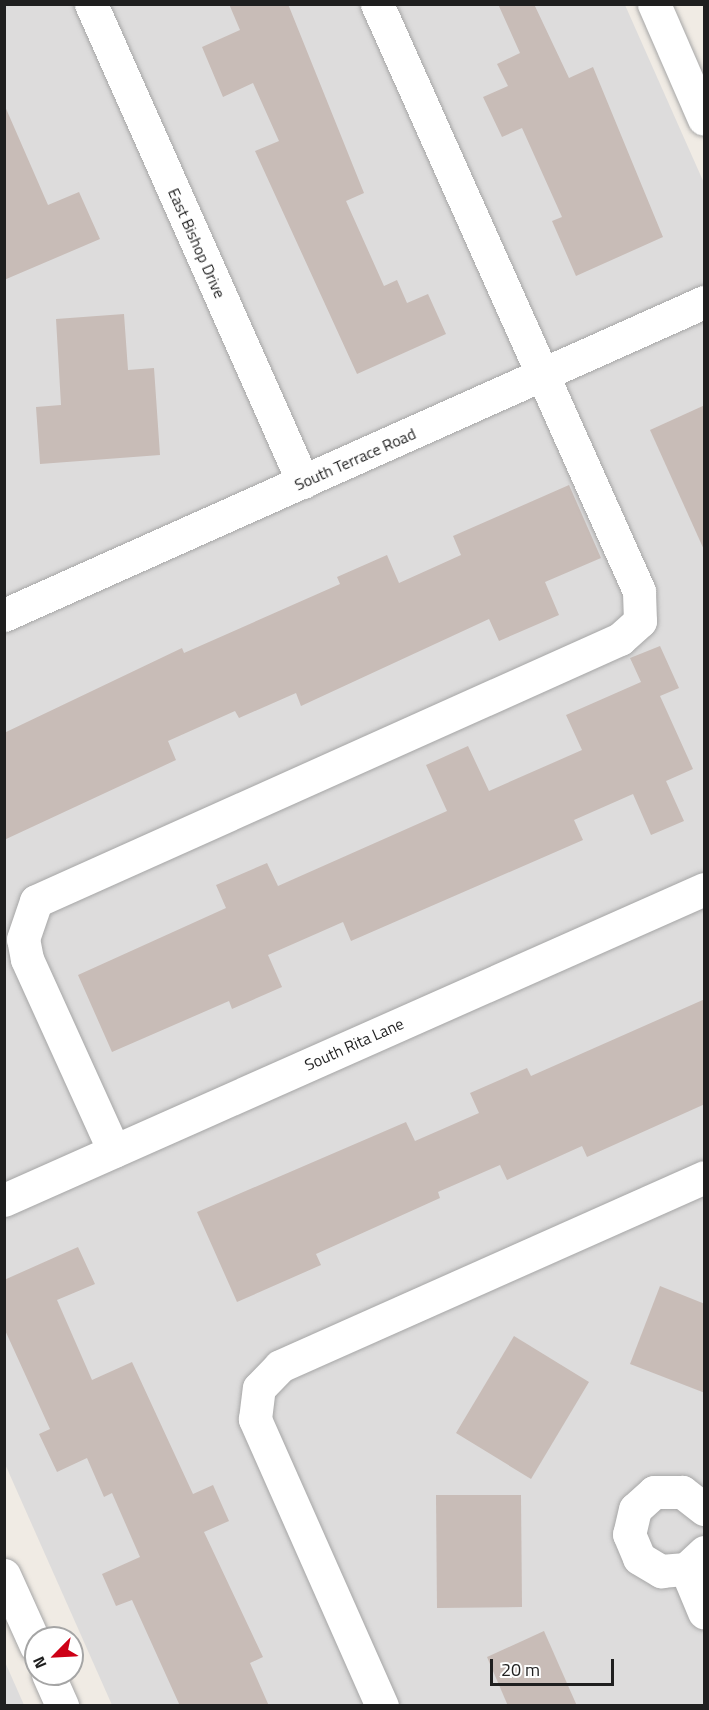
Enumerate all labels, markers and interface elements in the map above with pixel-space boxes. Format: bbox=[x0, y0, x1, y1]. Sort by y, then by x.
street label: East Bishop Drive bbox=[164, 185, 230, 301]
street label: South Terrace Road bbox=[291, 424, 419, 494]
street label: South Rita Lane bbox=[302, 1014, 406, 1074]
north arrow bbox=[24, 1626, 84, 1686]
scale bar bbox=[493, 1647, 618, 1685]
text: N bbox=[26, 1653, 53, 1672]
text: 20 m bbox=[501, 1656, 540, 1683]

